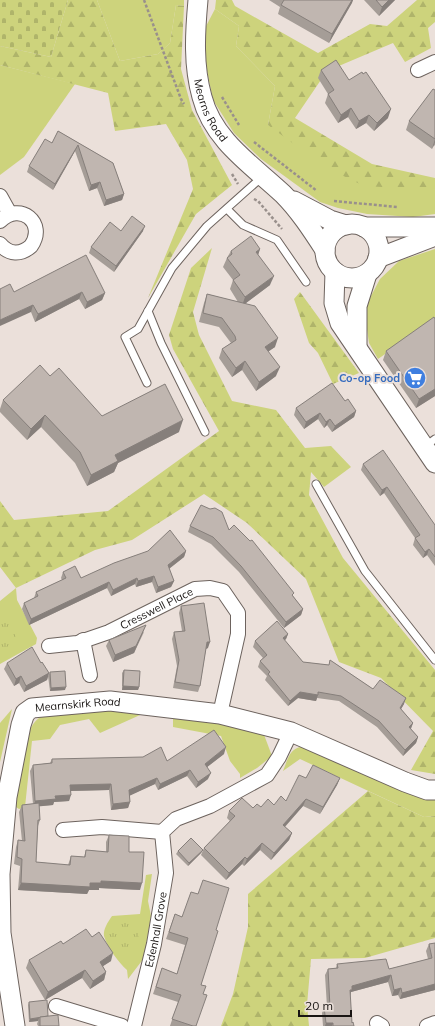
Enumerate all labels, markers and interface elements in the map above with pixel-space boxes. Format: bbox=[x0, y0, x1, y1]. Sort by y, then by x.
street label: Mearns Road bbox=[191, 78, 231, 144]
supermarket icon: Co-op Food bbox=[402, 365, 428, 391]
place label: Co-op Food bbox=[339, 371, 400, 385]
street label: Cresswell Place bbox=[118, 584, 195, 632]
street label: Mearnskirk Road bbox=[34, 694, 121, 715]
street label: Edenhall Grove bbox=[142, 891, 170, 969]
scale bar bbox=[299, 992, 351, 1018]
text: 20 m bbox=[305, 998, 333, 1013]

